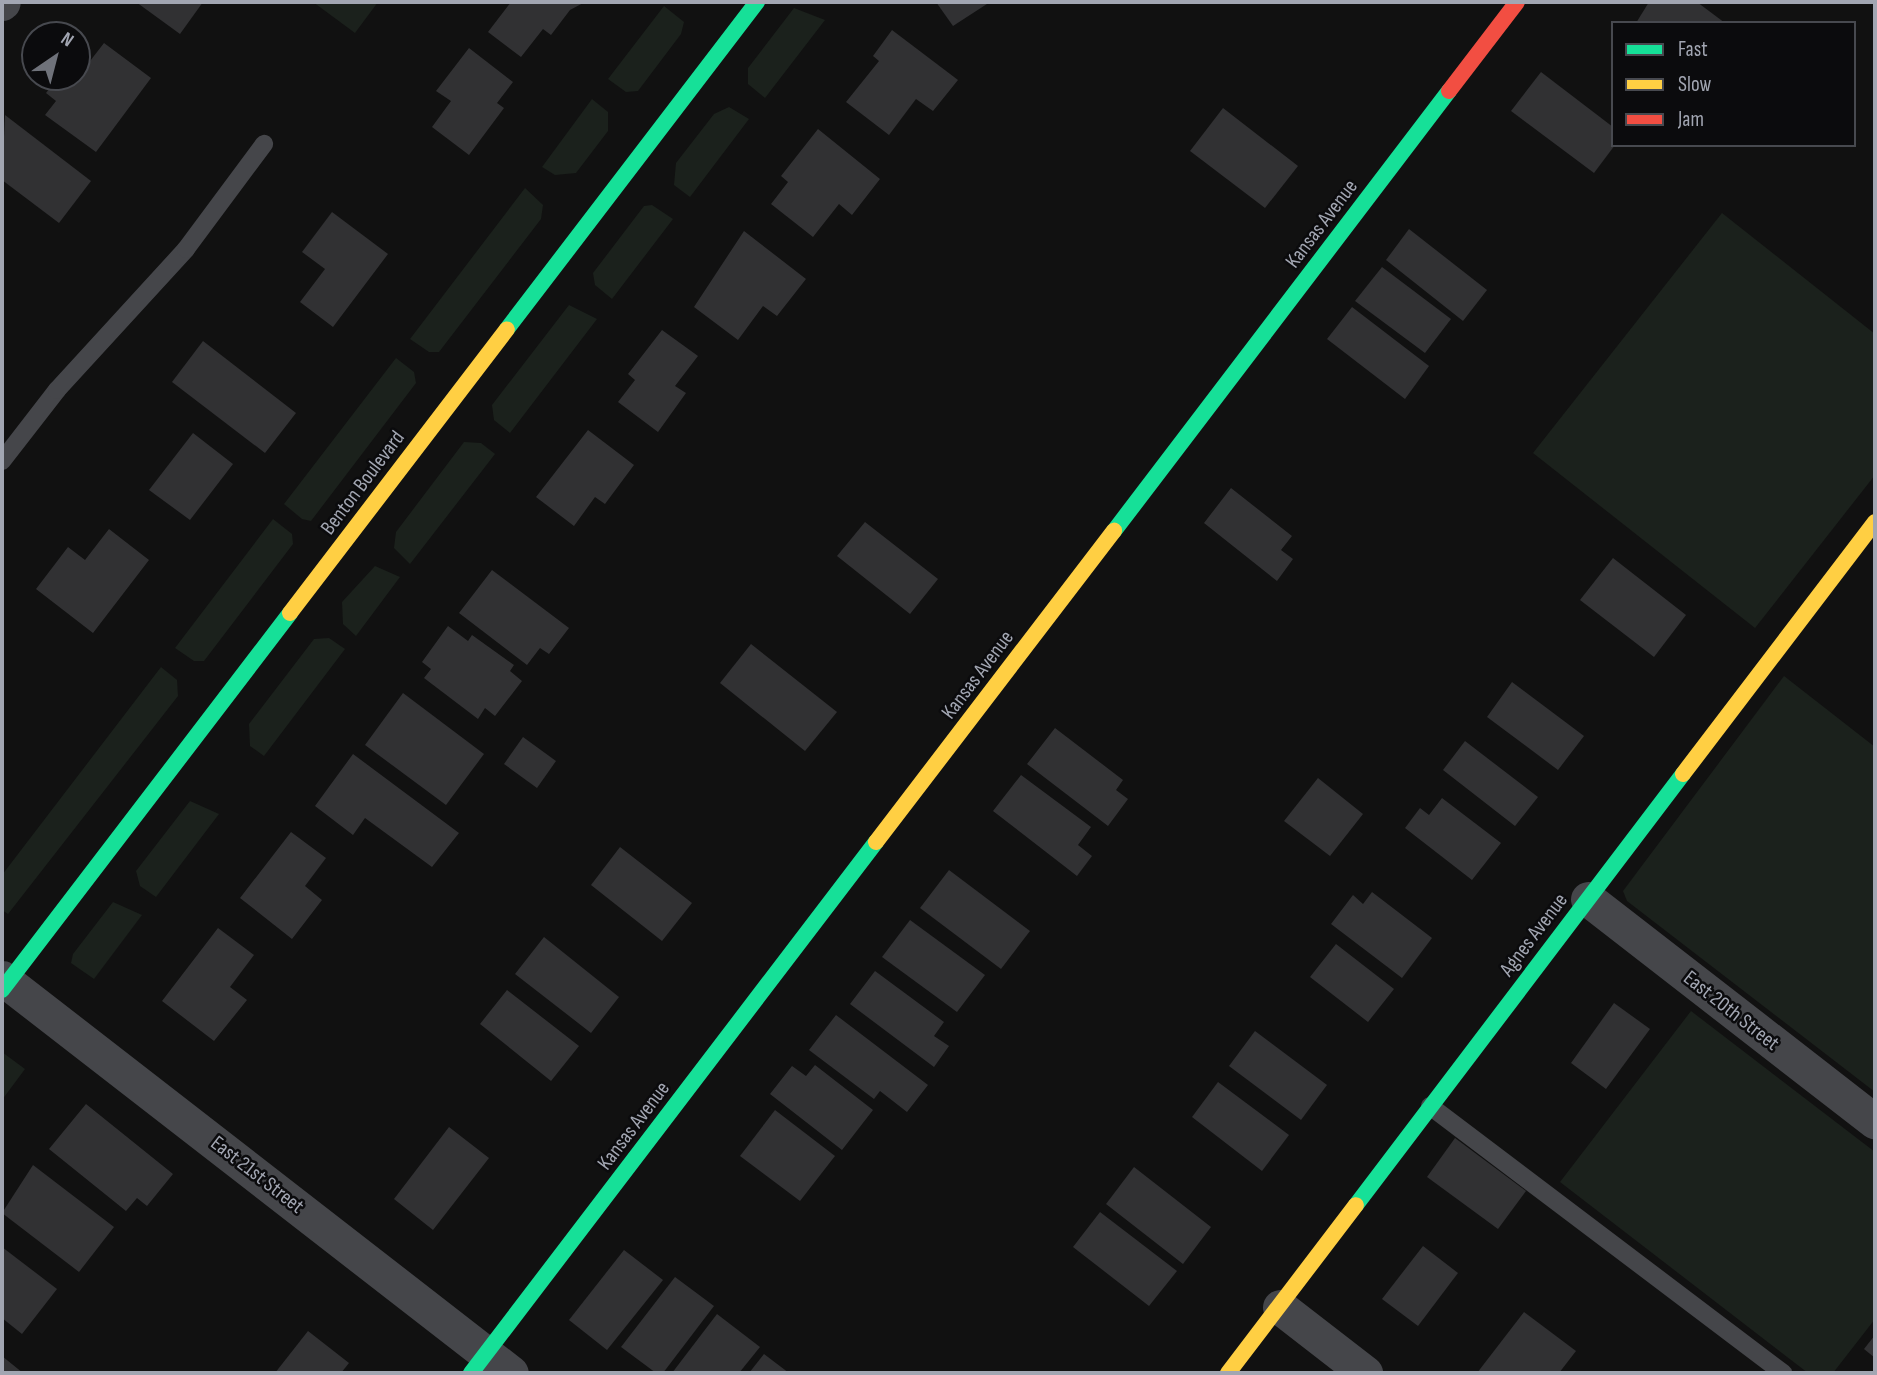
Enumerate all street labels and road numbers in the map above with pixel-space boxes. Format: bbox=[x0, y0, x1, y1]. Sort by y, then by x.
street label: Kansas Avenue bbox=[1281, 175, 1363, 273]
street label: Benton Boulevard bbox=[316, 426, 410, 540]
street label: Kansas Avenue bbox=[937, 626, 1019, 724]
street label: Agnes Avenue bbox=[1495, 889, 1573, 981]
street label: East 20th Street bbox=[1678, 966, 1784, 1056]
street label: Kansas Avenue bbox=[593, 1077, 675, 1175]
street label: East 21st Street bbox=[205, 1131, 309, 1219]

